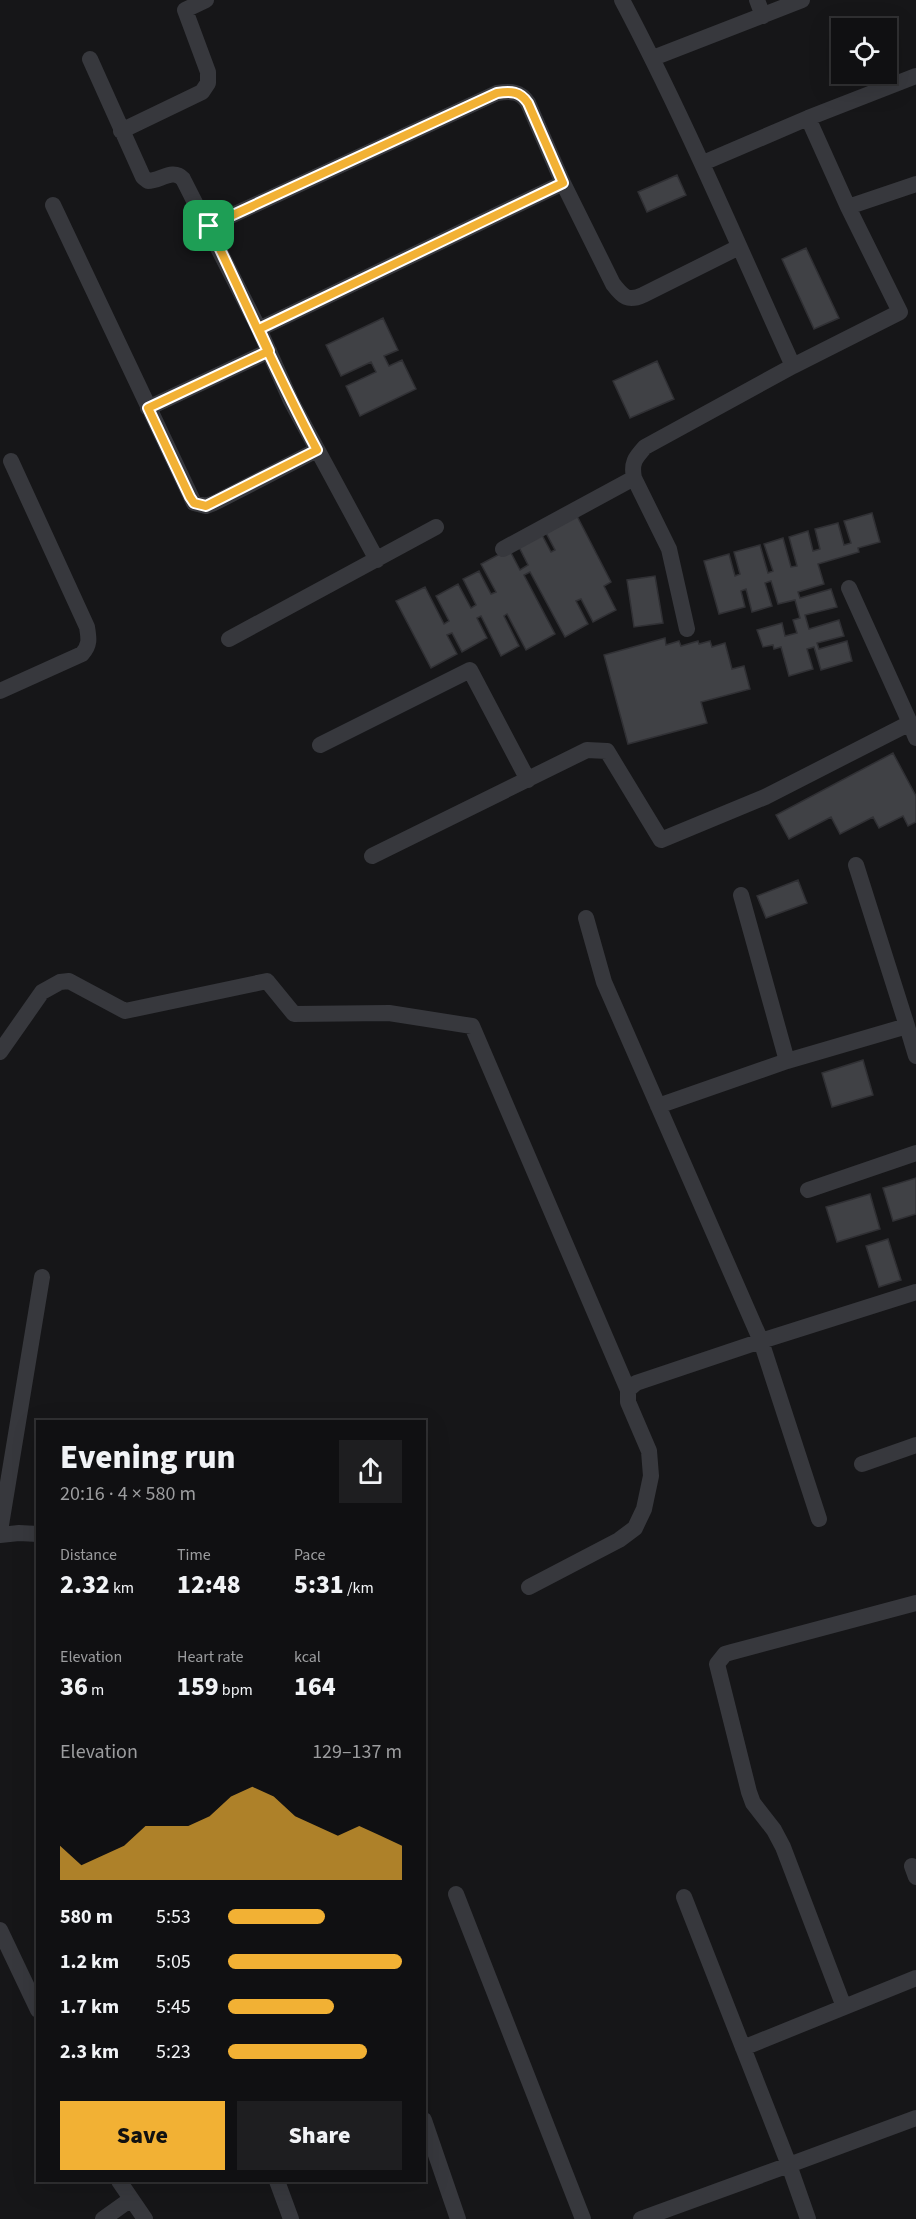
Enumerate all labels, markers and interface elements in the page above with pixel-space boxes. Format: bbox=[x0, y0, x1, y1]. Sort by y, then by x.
map controls bbox=[831, 18, 897, 84]
button: locate bbox=[831, 18, 897, 84]
pin bbox=[183, 200, 234, 251]
icon: arrive bbox=[192, 209, 225, 242]
text: Evening run bbox=[60, 1434, 236, 1481]
button: share bbox=[339, 1440, 402, 1503]
text: 20:16 · 4 × 580 m bbox=[60, 1480, 196, 1508]
text: Distance bbox=[60, 1544, 117, 1566]
text: Time bbox=[177, 1544, 211, 1566]
text: Pace bbox=[294, 1544, 325, 1566]
text: 2.32 bbox=[60, 1566, 110, 1603]
text: 12:48 bbox=[177, 1566, 241, 1603]
text: 5:31 bbox=[294, 1566, 344, 1603]
text: km bbox=[110, 1577, 134, 1599]
text: /km bbox=[344, 1577, 374, 1599]
text: Elevation bbox=[60, 1646, 122, 1668]
text: Heart rate bbox=[177, 1646, 244, 1668]
text: kcal bbox=[294, 1646, 321, 1668]
text: 36 bbox=[60, 1668, 88, 1705]
text: 159 bbox=[177, 1668, 219, 1705]
text: 164 bbox=[294, 1668, 336, 1705]
text: m bbox=[88, 1679, 104, 1701]
text: bpm bbox=[219, 1679, 253, 1701]
text: Elevation bbox=[60, 1738, 138, 1766]
text: 129–137 m bbox=[312, 1738, 402, 1766]
text: 580 m bbox=[60, 1903, 113, 1931]
text: 5:53 bbox=[156, 1903, 191, 1931]
text: 1.2 km bbox=[60, 1948, 119, 1976]
text: 5:05 bbox=[156, 1948, 191, 1976]
text: 1.7 km bbox=[60, 1993, 119, 2021]
text: 5:45 bbox=[156, 1993, 191, 2021]
text: 2.3 km bbox=[60, 2038, 119, 2066]
text: 5:23 bbox=[156, 2038, 191, 2066]
button: Save bbox=[60, 2101, 225, 2170]
button: Share bbox=[237, 2101, 402, 2170]

